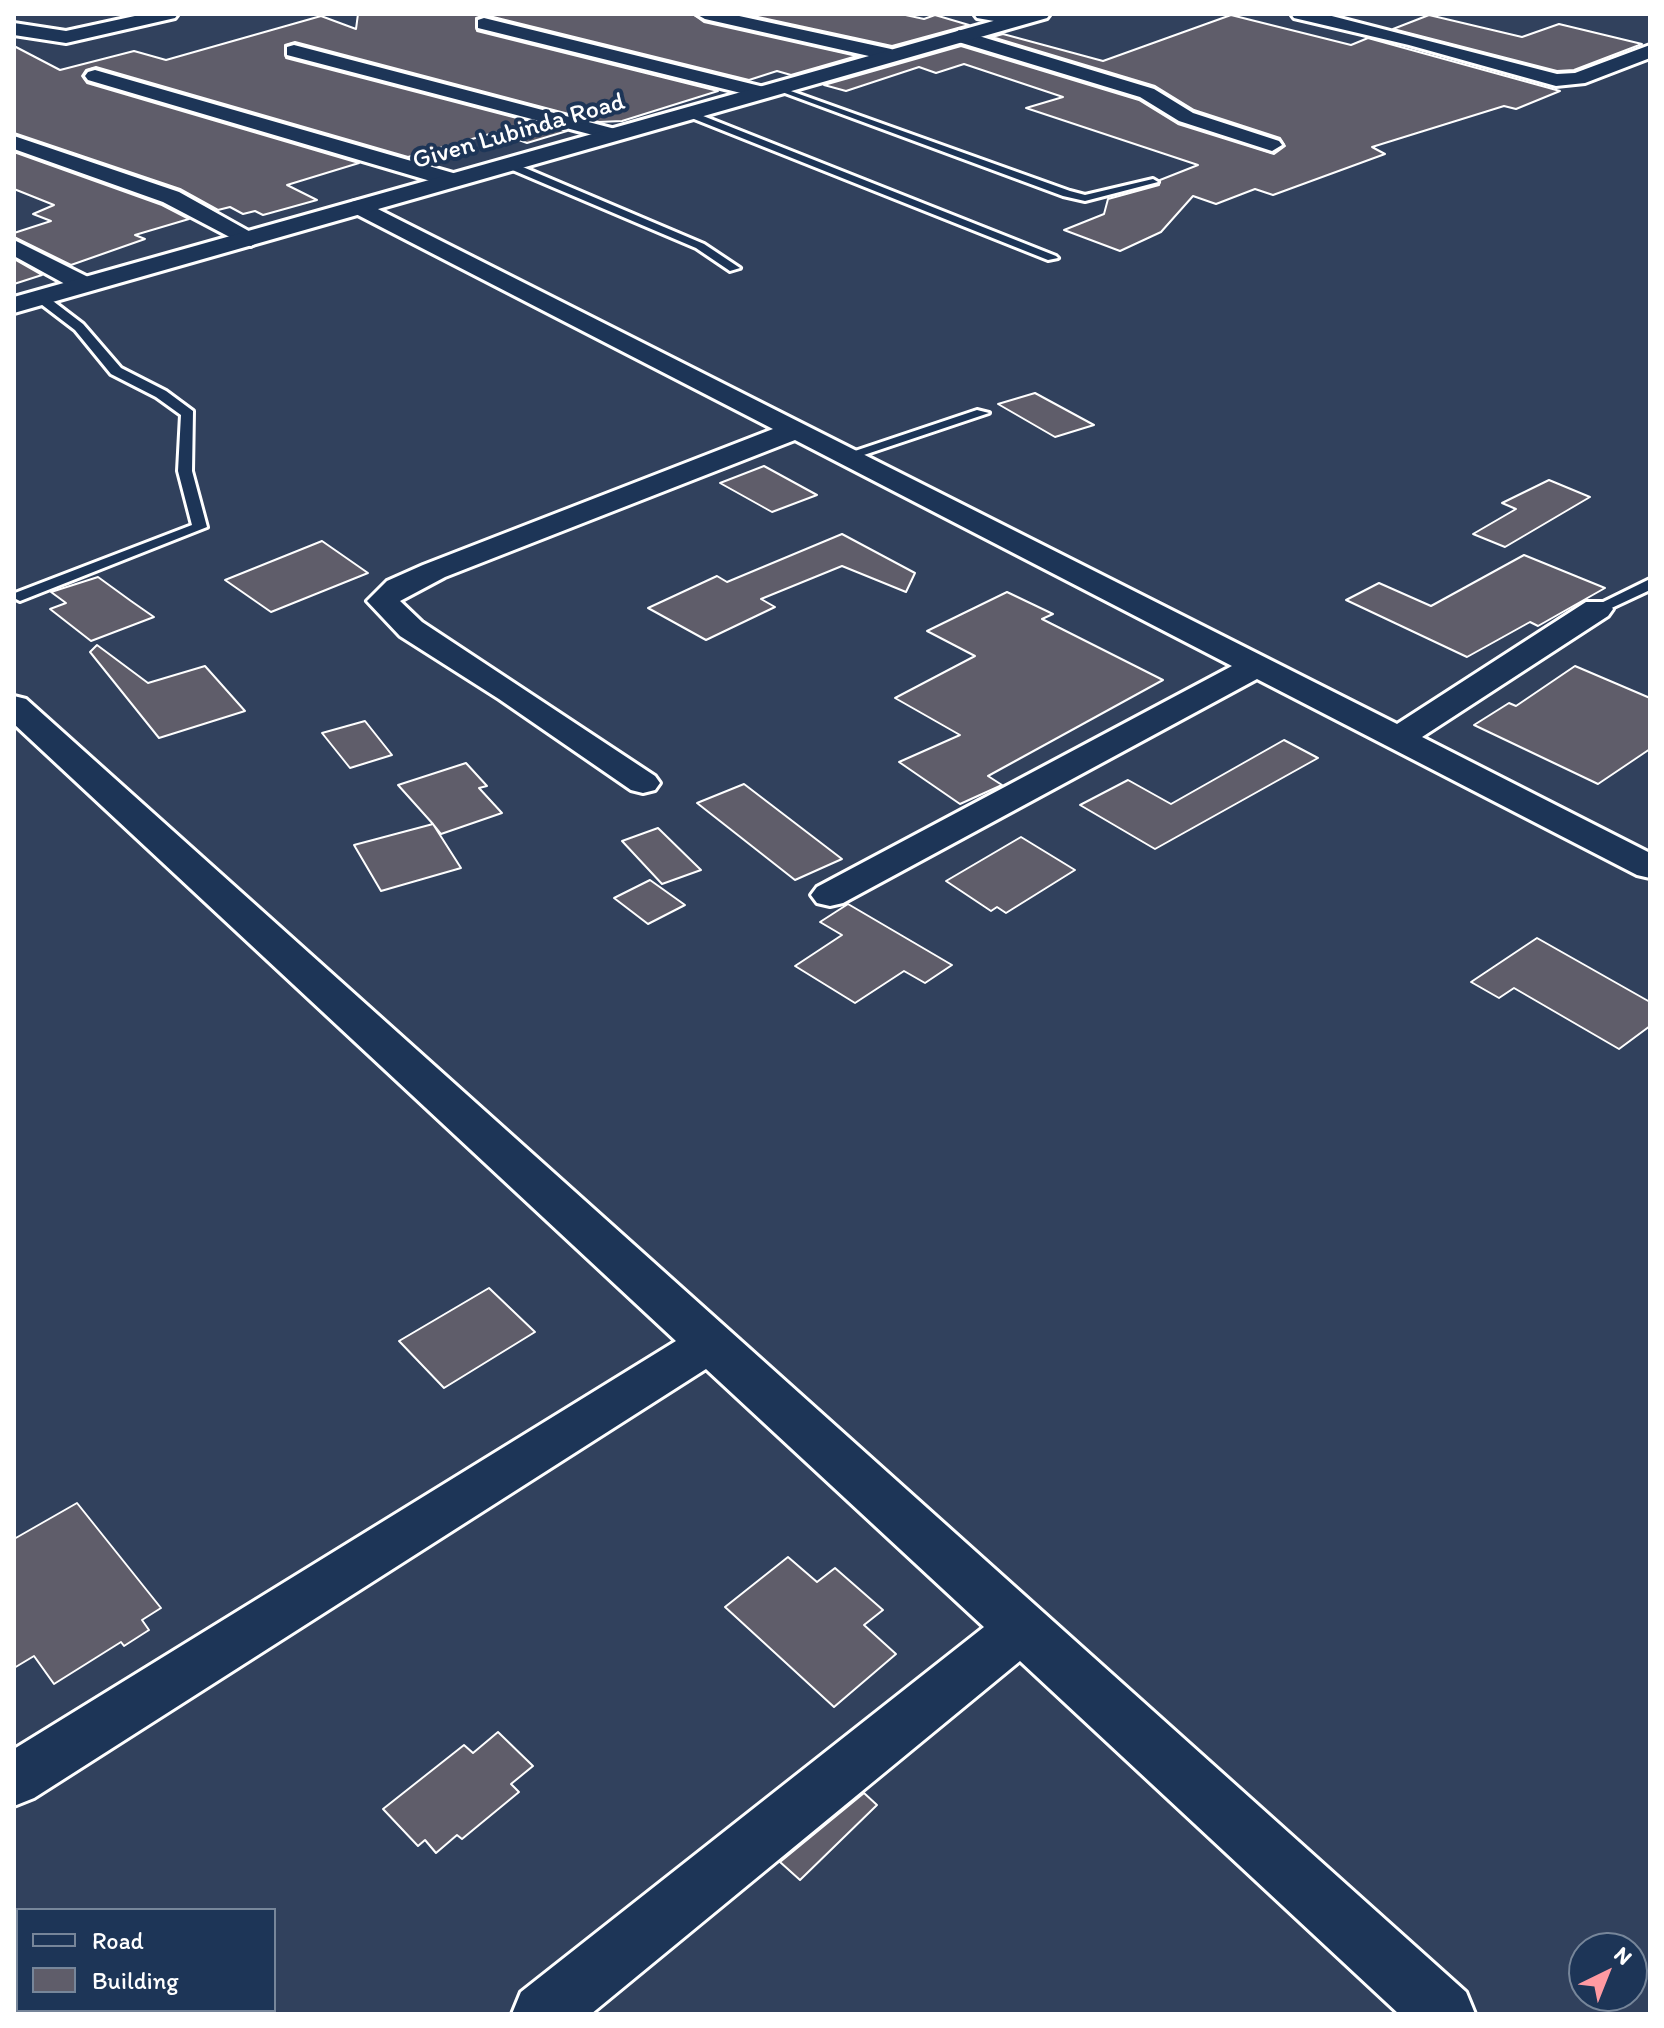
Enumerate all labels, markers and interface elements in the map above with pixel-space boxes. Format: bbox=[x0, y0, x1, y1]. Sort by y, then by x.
street label: Given Lubinda Road bbox=[409, 87, 629, 177]
legend bbox=[16, 1908, 276, 2012]
text: Road bbox=[92, 1926, 144, 1955]
north arrow bbox=[1568, 1932, 1648, 2012]
text: N bbox=[1609, 1941, 1638, 1970]
text: Building bbox=[92, 1966, 179, 1995]

